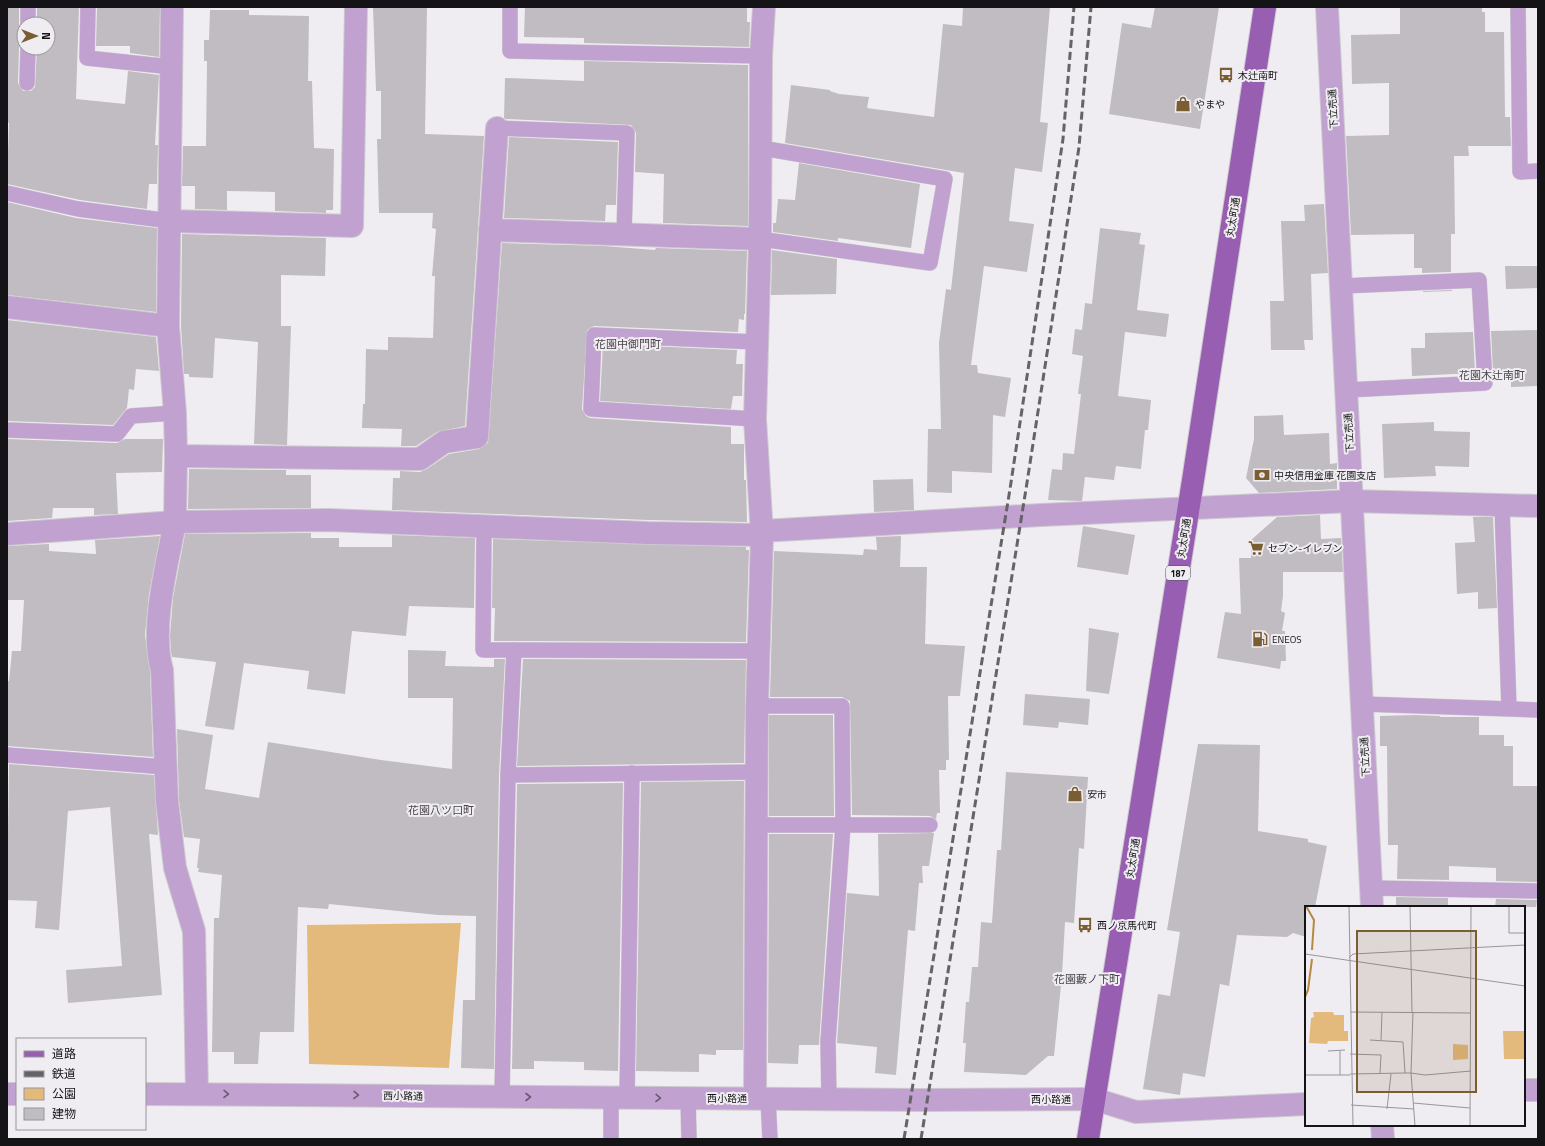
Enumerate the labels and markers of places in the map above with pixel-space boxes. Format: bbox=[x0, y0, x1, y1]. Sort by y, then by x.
bus stop icon: 木辻南町 bbox=[1217, 66, 1235, 84]
place label: 木辻南町 bbox=[1238, 68, 1278, 83]
shop icon: やまや bbox=[1174, 95, 1192, 113]
place label: やまや bbox=[1195, 97, 1225, 112]
bank icon: 中央信用金庫 花園支店 bbox=[1253, 466, 1271, 484]
place label: 中央信用金庫 花園支店 bbox=[1274, 468, 1376, 483]
supermarket icon: セブン-イレブン bbox=[1247, 539, 1265, 557]
place label: セブン-イレブン bbox=[1268, 541, 1342, 556]
fuel station icon: ENEOS bbox=[1251, 630, 1269, 648]
place label: ENEOS bbox=[1272, 632, 1302, 647]
shop icon: 安市 bbox=[1066, 785, 1084, 803]
place label: 安市 bbox=[1087, 787, 1107, 802]
bus stop icon: 西ノ京馬代町 bbox=[1076, 916, 1094, 934]
place label: 西ノ京馬代町 bbox=[1097, 918, 1157, 933]

